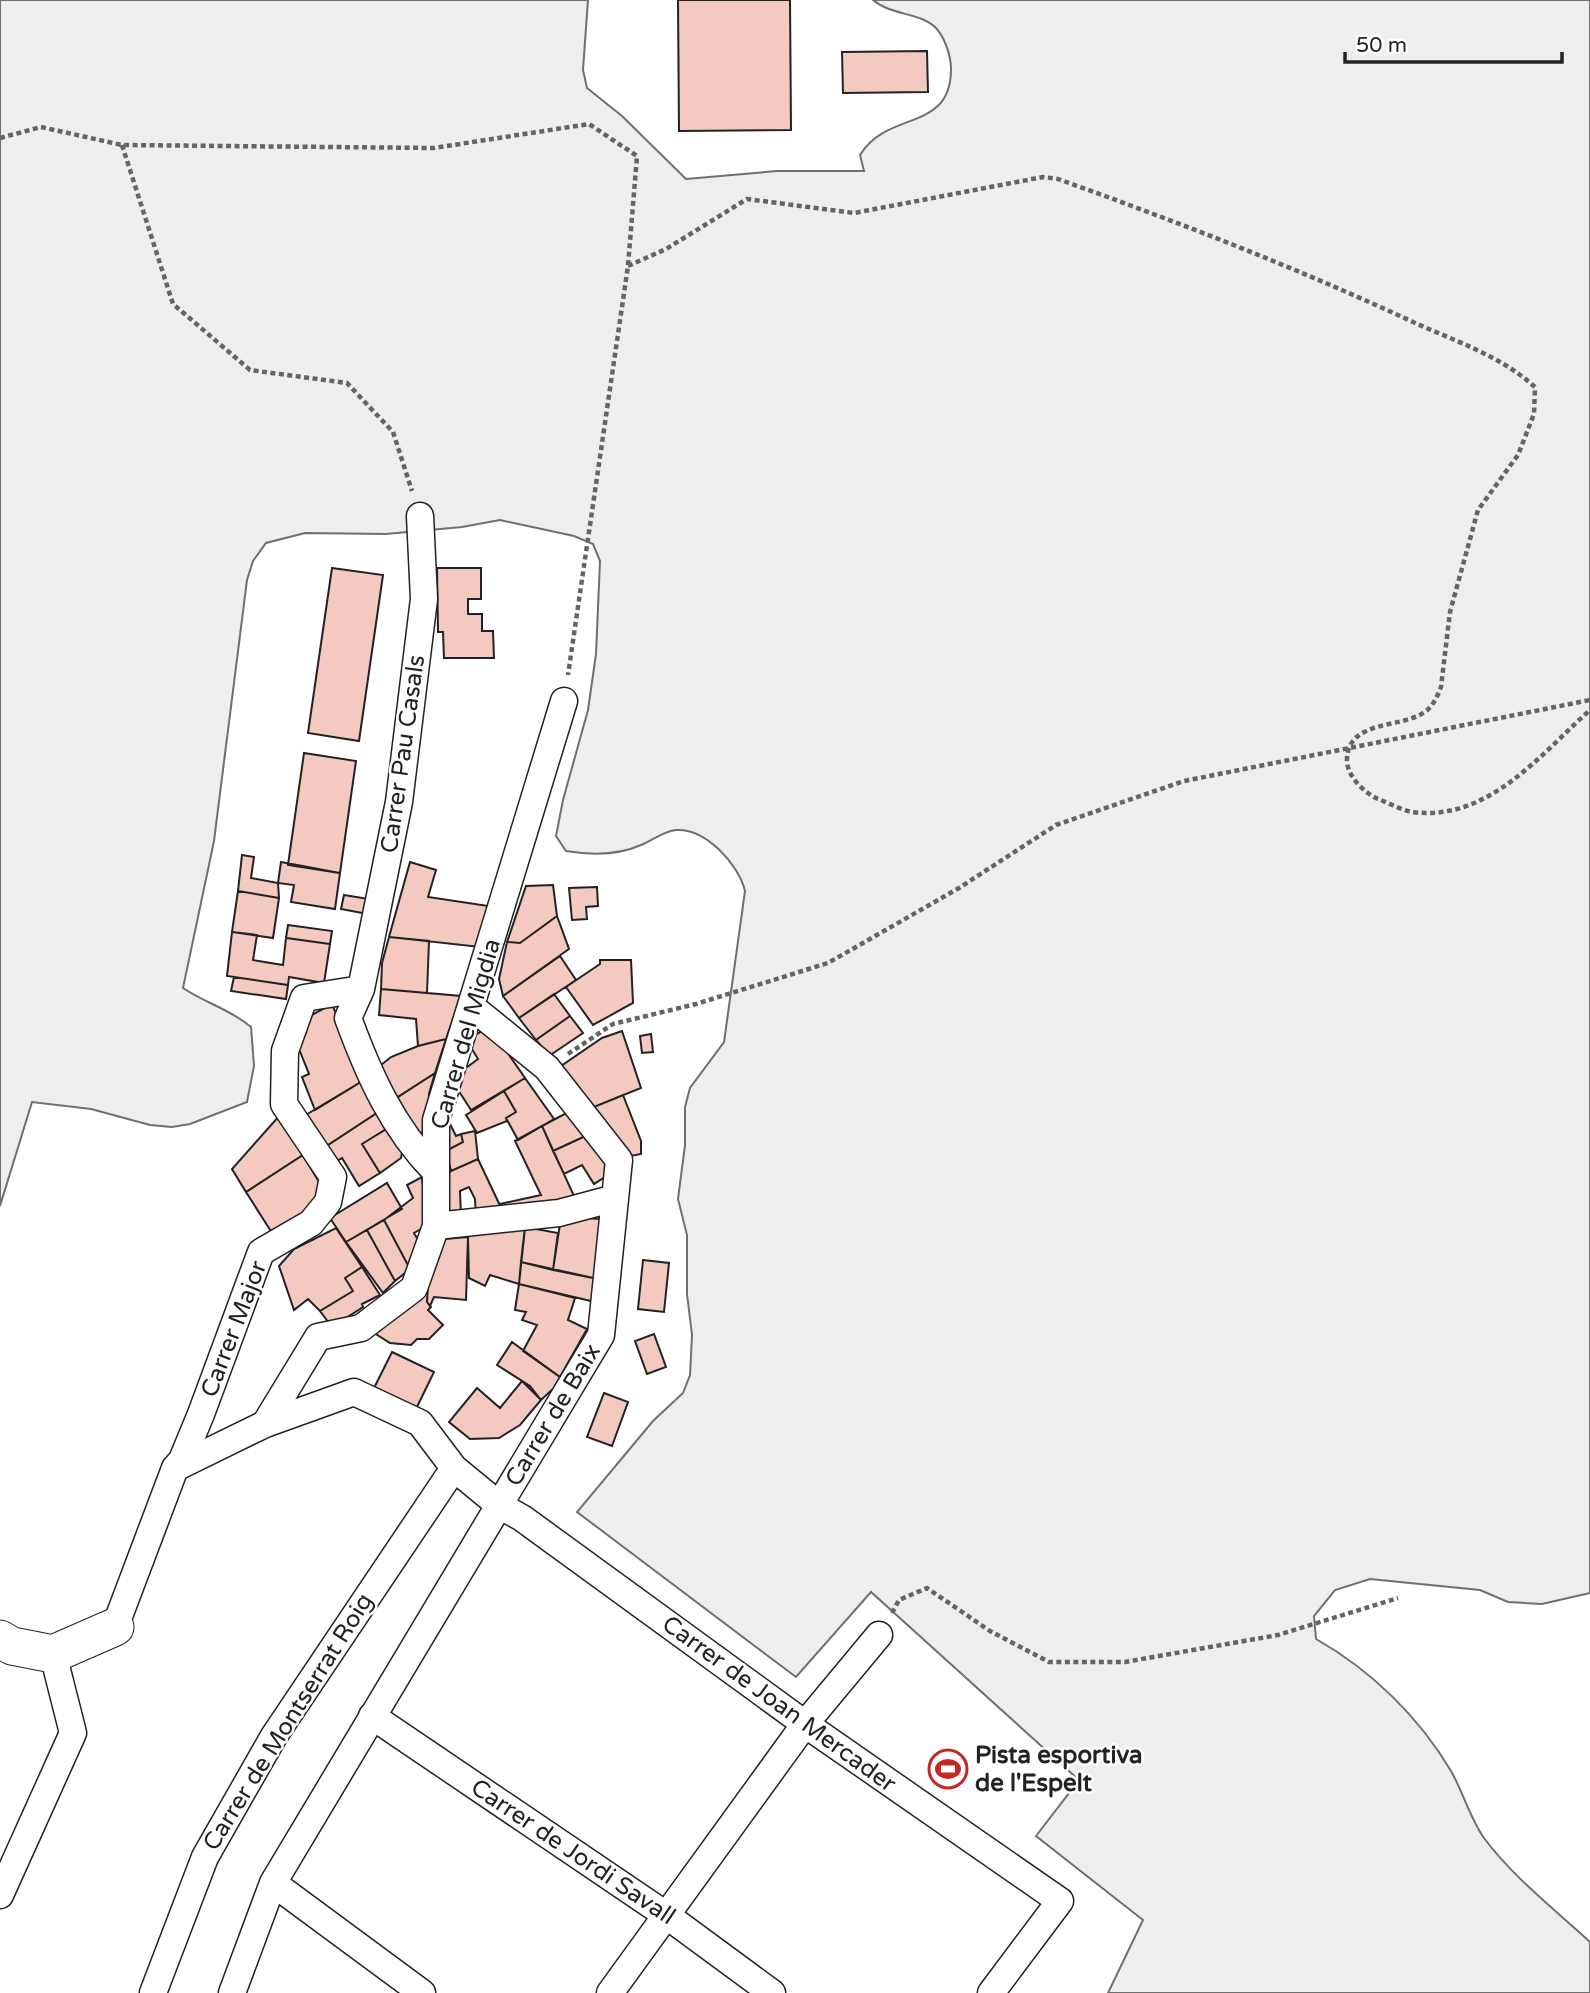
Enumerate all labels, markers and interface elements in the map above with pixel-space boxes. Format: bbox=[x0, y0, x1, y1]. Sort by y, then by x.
scale bar bbox=[1345, 21, 1562, 65]
text: 50 m bbox=[1356, 33, 1407, 58]
street label: Carrer Pau Casals bbox=[375, 653, 431, 855]
street label: Carrer del Migdia bbox=[425, 935, 507, 1133]
street label: Carrer Major bbox=[195, 1256, 274, 1401]
street label: Carrer de Baix bbox=[499, 1338, 607, 1492]
street label: Carrer de Montserrat Roig bbox=[197, 1588, 379, 1856]
street label: Carrer de Joan Mercader bbox=[657, 1609, 902, 1799]
place label: Pista esportiva de l'Espelt bbox=[975, 1741, 1142, 1798]
sports icon: Pista esportiva de l'Espelt bbox=[927, 1748, 969, 1790]
street label: Carrer de Jordi Savall bbox=[465, 1773, 681, 1931]

